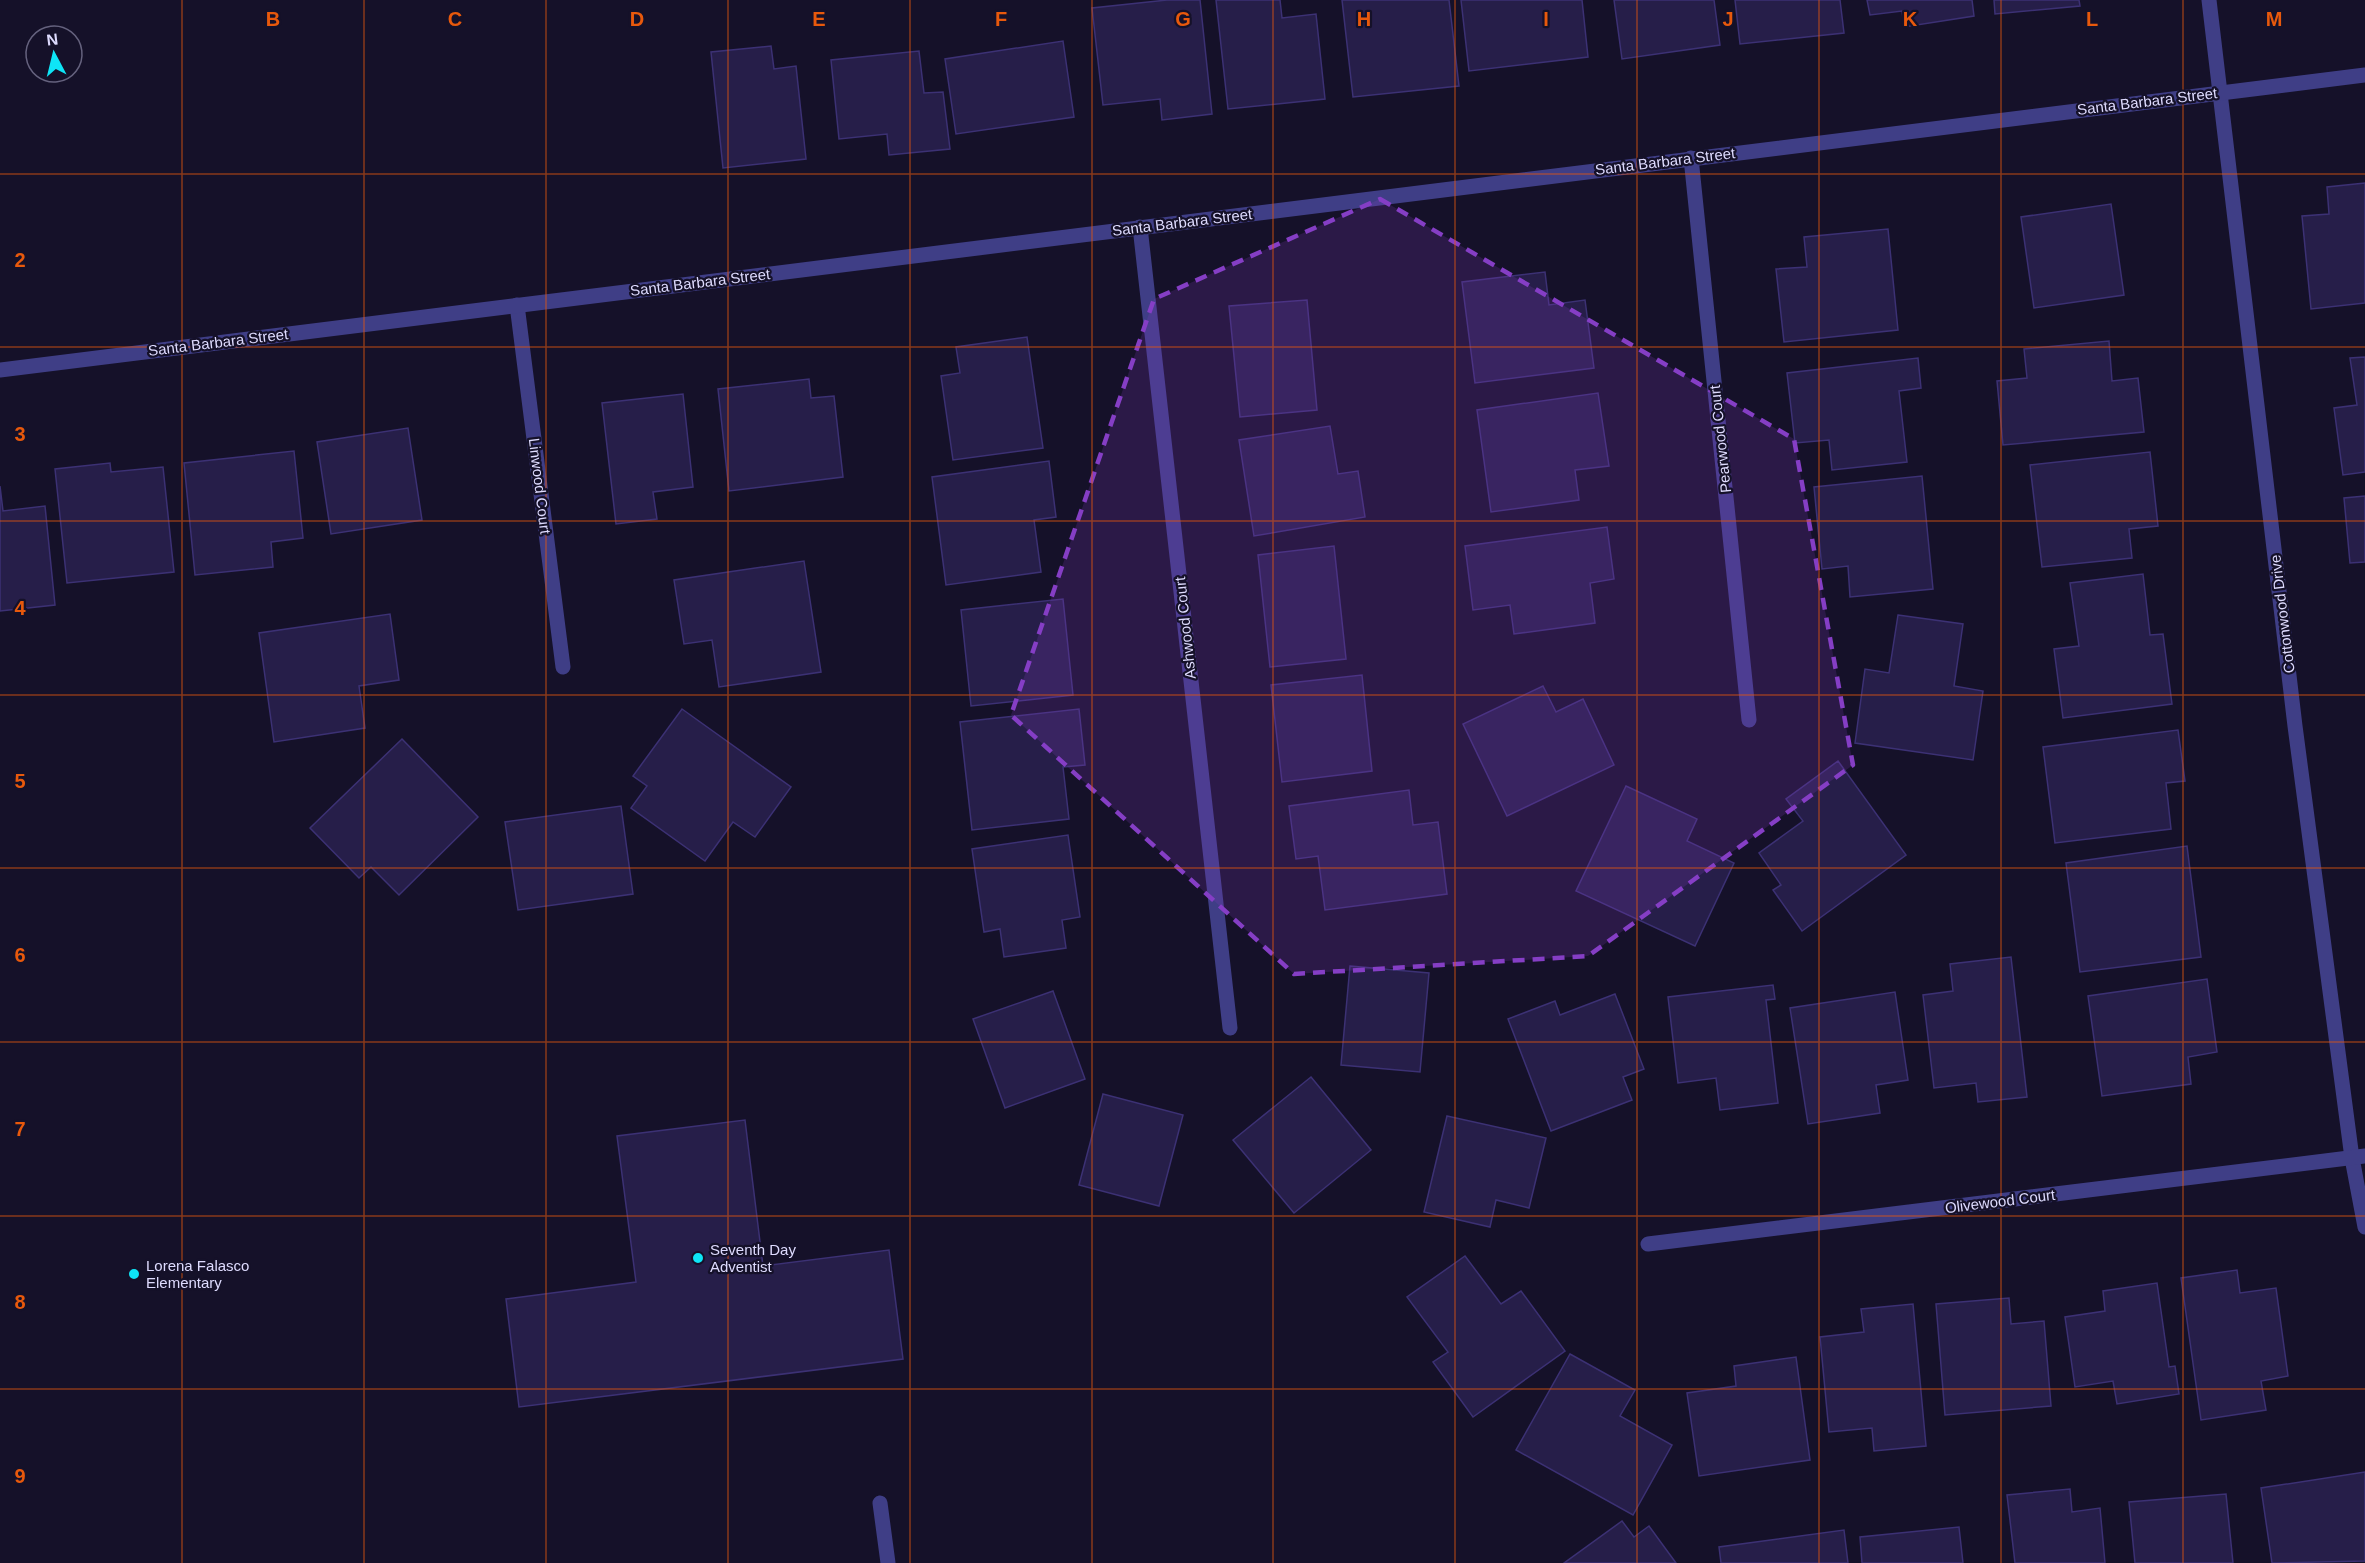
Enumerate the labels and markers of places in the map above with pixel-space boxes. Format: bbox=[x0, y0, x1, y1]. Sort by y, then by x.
place label: Seventh Day Adventist bbox=[710, 1241, 796, 1275]
marker: Seventh Day Adventist bbox=[691, 1251, 705, 1265]
place label: Lorena Falasco Elementary bbox=[146, 1257, 249, 1291]
marker: Lorena Falasco Elementary bbox=[127, 1267, 141, 1281]

